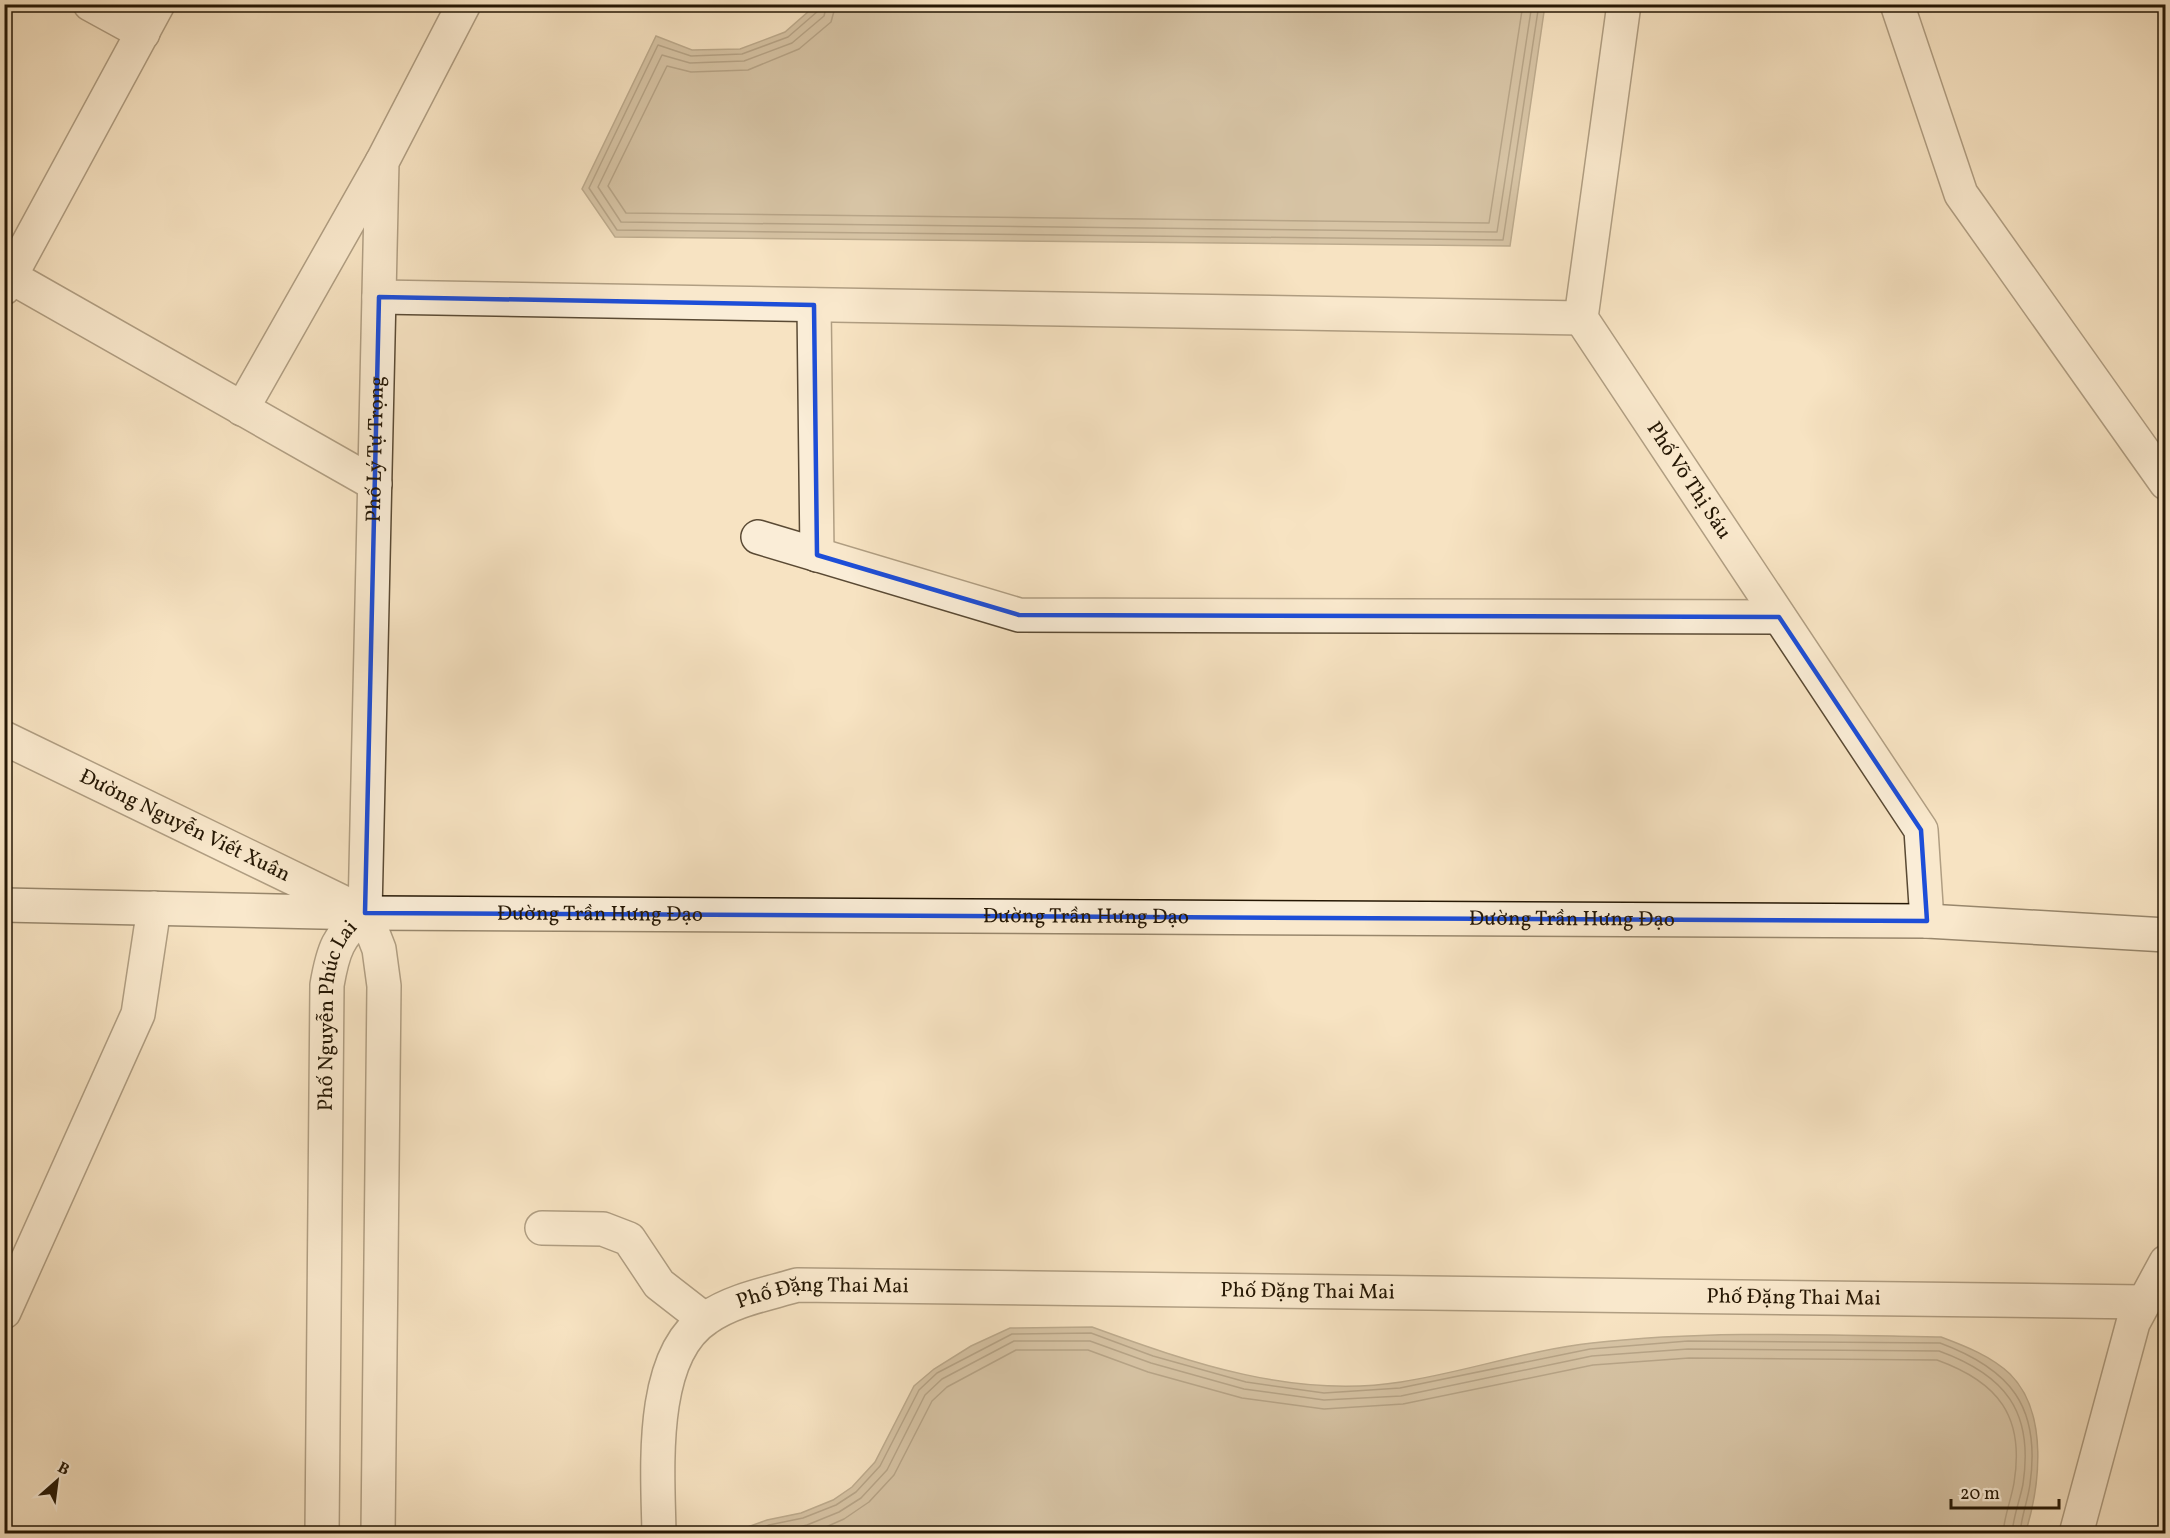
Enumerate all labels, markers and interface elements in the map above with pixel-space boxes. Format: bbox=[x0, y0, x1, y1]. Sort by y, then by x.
street label: Phố Lý Tự Trọng bbox=[359, 376, 392, 523]
street label: Phố Võ Thị Sáu bbox=[1639, 416, 1738, 545]
street label: Đường Nguyễn Viết Xuân bbox=[74, 762, 295, 889]
street label: Đường Trần Hưng Đạo bbox=[497, 899, 703, 929]
street label: Đường Trần Hưng Đạo bbox=[983, 902, 1189, 932]
street label: Đường Trần Hưng Đạo bbox=[1469, 904, 1675, 934]
street label: Phố Nguyễn Phúc Lai bbox=[311, 914, 364, 1111]
street label: Phố Đặng Thai Mai bbox=[732, 1270, 909, 1316]
street label: Phố Đặng Thai Mai bbox=[1220, 1276, 1395, 1307]
street label: Phố Đặng Thai Mai bbox=[1706, 1282, 1881, 1313]
north arrow bbox=[27, 1451, 87, 1511]
text: B bbox=[53, 1457, 73, 1482]
scale bar bbox=[1951, 1472, 2059, 1510]
text: 20 m bbox=[1960, 1482, 2000, 1507]

